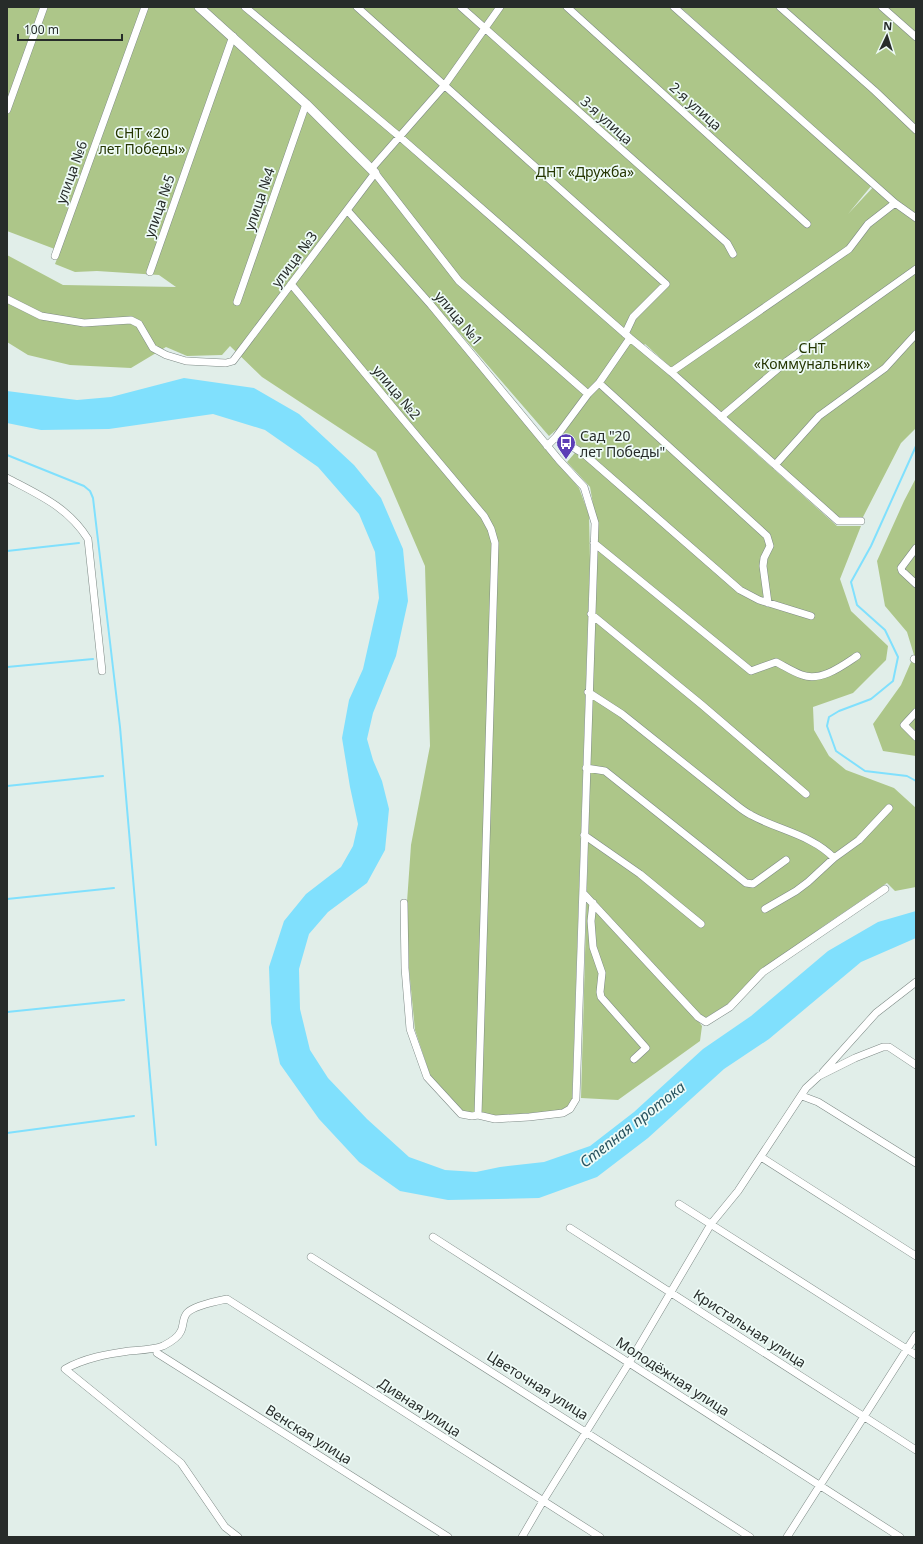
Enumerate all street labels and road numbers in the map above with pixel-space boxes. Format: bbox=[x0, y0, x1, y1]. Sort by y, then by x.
street label: 2-я улица bbox=[666, 78, 726, 134]
street label: 3-я улица bbox=[577, 92, 637, 148]
street label: улица №6 bbox=[51, 138, 91, 206]
street label: улица №4 bbox=[239, 165, 279, 233]
street label: улица №5 bbox=[139, 172, 179, 240]
street label: улица №3 bbox=[267, 227, 321, 291]
street label: улица №1 bbox=[431, 287, 487, 349]
street label: улица №2 bbox=[369, 361, 425, 423]
street label: Кристальная улица bbox=[690, 1284, 810, 1372]
street label: Молодёжная улица bbox=[613, 1332, 733, 1420]
street label: Цветочная улица bbox=[484, 1346, 592, 1424]
street label: Дивная улица bbox=[375, 1373, 465, 1441]
street label: Венская улица bbox=[262, 1400, 356, 1468]

